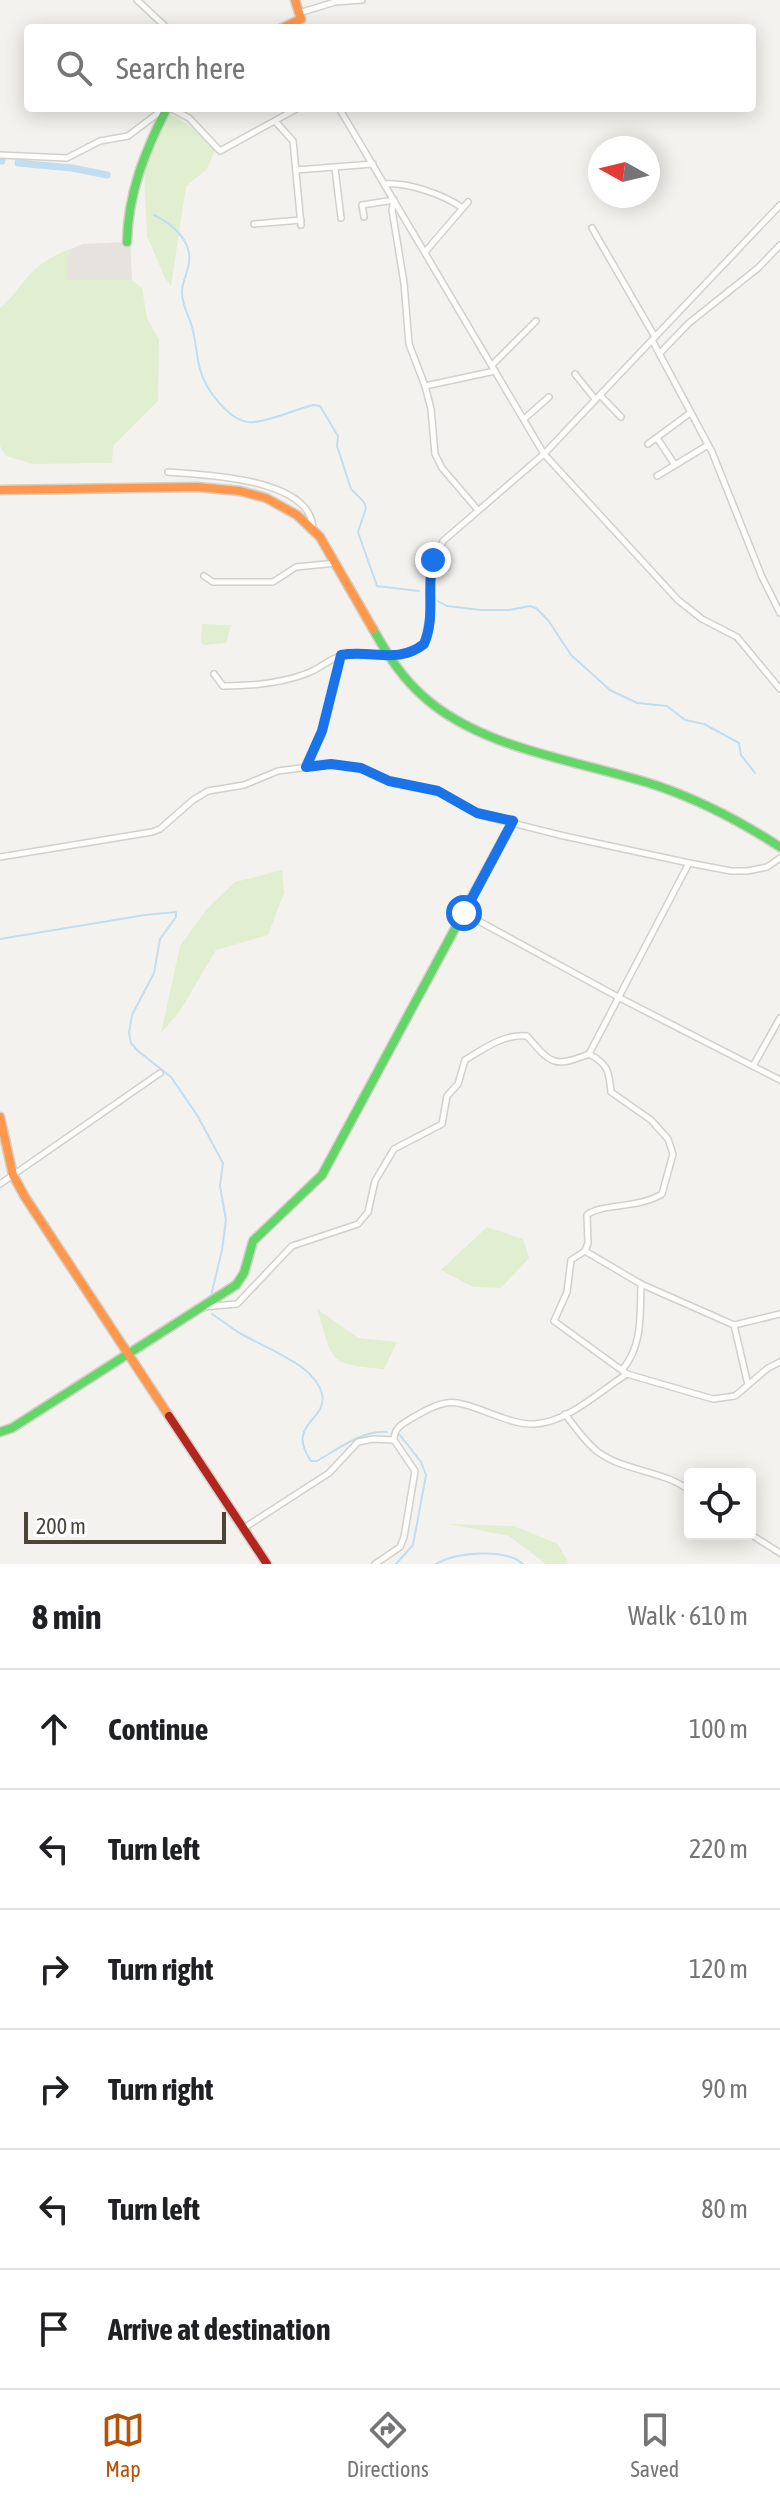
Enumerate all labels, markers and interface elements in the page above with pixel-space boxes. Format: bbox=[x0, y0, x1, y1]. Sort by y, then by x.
search box bbox=[24, 24, 756, 112]
icon: search bbox=[52, 46, 96, 90]
text: Search here bbox=[116, 51, 245, 85]
north arrow bbox=[588, 136, 660, 208]
route end bbox=[415, 542, 451, 578]
route start bbox=[446, 895, 482, 931]
map controls bbox=[684, 1468, 756, 1540]
button: locate bbox=[684, 1468, 756, 1540]
scale bar bbox=[24, 1508, 226, 1544]
text: 200 m bbox=[36, 1513, 86, 1539]
text: 8 min bbox=[32, 1597, 101, 1636]
text: Walk · 610 m bbox=[628, 1601, 748, 1631]
icon: ahead bbox=[32, 1707, 76, 1751]
text: Continue bbox=[108, 1712, 208, 1746]
text: 100 m bbox=[689, 1714, 748, 1744]
icon: left bbox=[32, 1827, 76, 1871]
text: Turn left bbox=[108, 1832, 200, 1866]
text: 220 m bbox=[689, 1834, 748, 1864]
icon: right bbox=[32, 1947, 76, 1991]
text: Turn right bbox=[108, 1952, 214, 1986]
text: 120 m bbox=[689, 1954, 748, 1984]
icon: right bbox=[32, 2067, 76, 2111]
text: Turn right bbox=[108, 2072, 214, 2106]
text: 90 m bbox=[701, 2074, 748, 2104]
icon: left bbox=[32, 2187, 76, 2231]
text: Turn left bbox=[108, 2192, 200, 2226]
text: 80 m bbox=[701, 2194, 748, 2224]
icon: arrive bbox=[32, 2307, 76, 2351]
text: Arrive at destination bbox=[108, 2312, 330, 2346]
tab: Map bbox=[101, 2408, 145, 2482]
tab: Directions bbox=[347, 2408, 429, 2482]
tab: Saved bbox=[630, 2408, 679, 2482]

